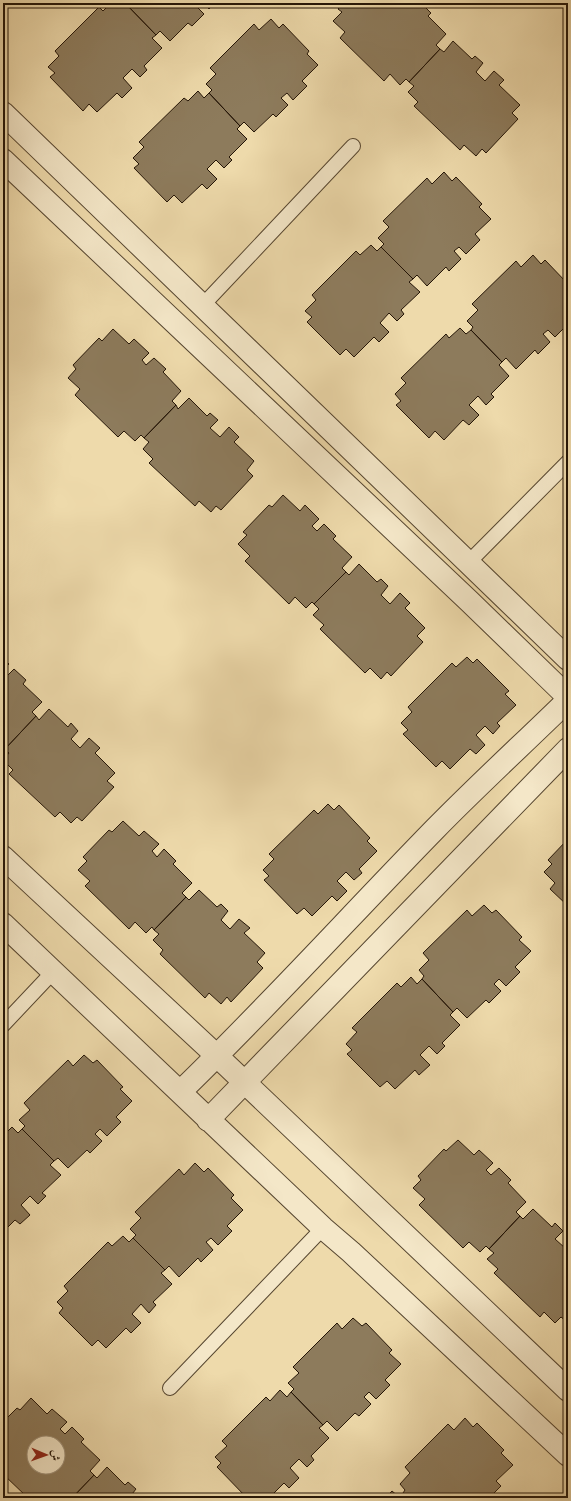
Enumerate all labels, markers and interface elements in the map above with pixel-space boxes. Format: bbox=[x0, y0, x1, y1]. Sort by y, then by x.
north arrow bbox=[26, 1435, 66, 1475]
text: ش bbox=[49, 1450, 63, 1461]

